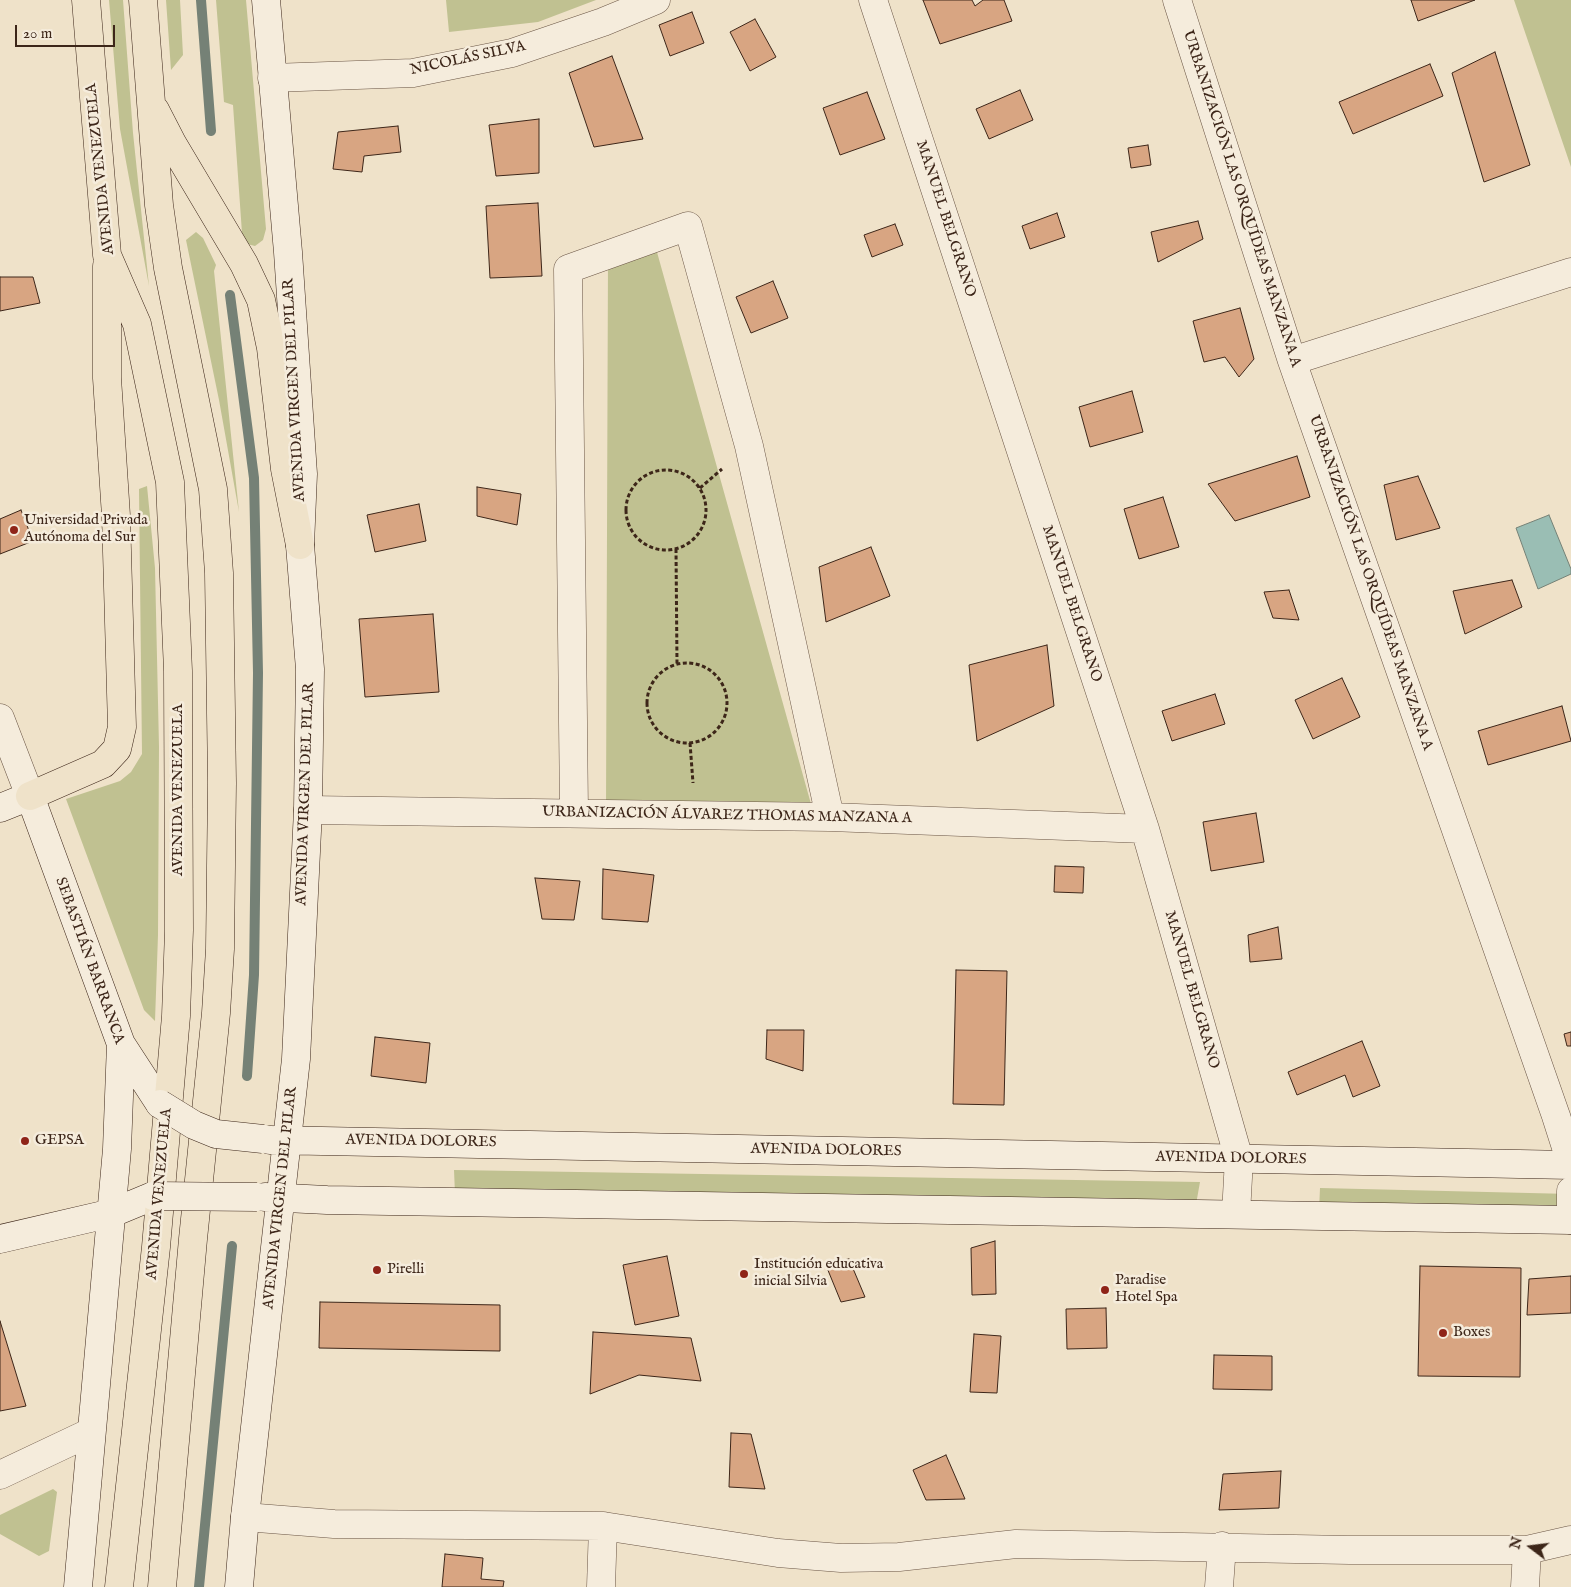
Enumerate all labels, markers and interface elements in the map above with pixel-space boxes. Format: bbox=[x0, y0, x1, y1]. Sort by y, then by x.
scale bar bbox=[18, 15, 118, 47]
text: 20 m bbox=[23, 24, 52, 43]
street label: URBANIZACIÓN LAS ORQUÍDEAS MANZANA A bbox=[1178, 28, 1304, 370]
street label: NICOLÁS SILVA bbox=[409, 38, 527, 80]
street label: AVENIDA VENEZUELA bbox=[83, 82, 119, 256]
street label: MANUEL BELGRANO bbox=[911, 138, 979, 300]
street label: AVENIDA VIRGEN DEL PILAR bbox=[280, 278, 310, 502]
street label: URBANIZACIÓN LAS ORQUÍDEAS MANZANA A bbox=[1304, 413, 1436, 753]
place label: Universidad Privada Autónoma del Sur bbox=[24, 512, 148, 547]
street label: MANUEL BELGRANO bbox=[1037, 523, 1105, 685]
marker: Universidad Privada Autónoma del Sur bbox=[8, 524, 20, 536]
street label: AVENIDA VIRGEN DEL PILAR bbox=[293, 682, 319, 906]
street label: AVENIDA VENEZUELA bbox=[170, 704, 188, 876]
street label: URBANIZACIÓN ÁLVAREZ THOMAS MANZANA A bbox=[542, 804, 912, 828]
street label: SEBASTIÁN BARRANCA bbox=[50, 875, 128, 1047]
street label: MANUEL BELGRANO bbox=[1160, 909, 1222, 1071]
street label: AVENIDA VIRGEN DEL PILAR bbox=[260, 1086, 302, 1310]
street label: AVENIDA VENEZUELA bbox=[144, 1107, 176, 1281]
place label: GEPSA bbox=[35, 1132, 84, 1150]
street label: AVENIDA DOLORES bbox=[345, 1132, 497, 1152]
marker: GEPSA bbox=[19, 1135, 31, 1147]
street label: AVENIDA DOLORES bbox=[750, 1141, 902, 1161]
street label: AVENIDA DOLORES bbox=[1155, 1149, 1307, 1169]
place label: Institución educativa inicial Silvia bbox=[754, 1256, 883, 1291]
place label: Pirelli bbox=[387, 1261, 424, 1279]
marker: Pirelli bbox=[371, 1264, 383, 1276]
marker: Institución educativa inicial Silvia bbox=[738, 1268, 750, 1280]
place label: Paradise Hotel Spa bbox=[1115, 1272, 1177, 1307]
marker: Paradise Hotel Spa bbox=[1099, 1284, 1111, 1296]
place label: Boxes bbox=[1453, 1324, 1490, 1342]
marker: Boxes bbox=[1437, 1327, 1449, 1339]
north arrow bbox=[1506, 1522, 1556, 1572]
text: N bbox=[1506, 1535, 1527, 1551]

